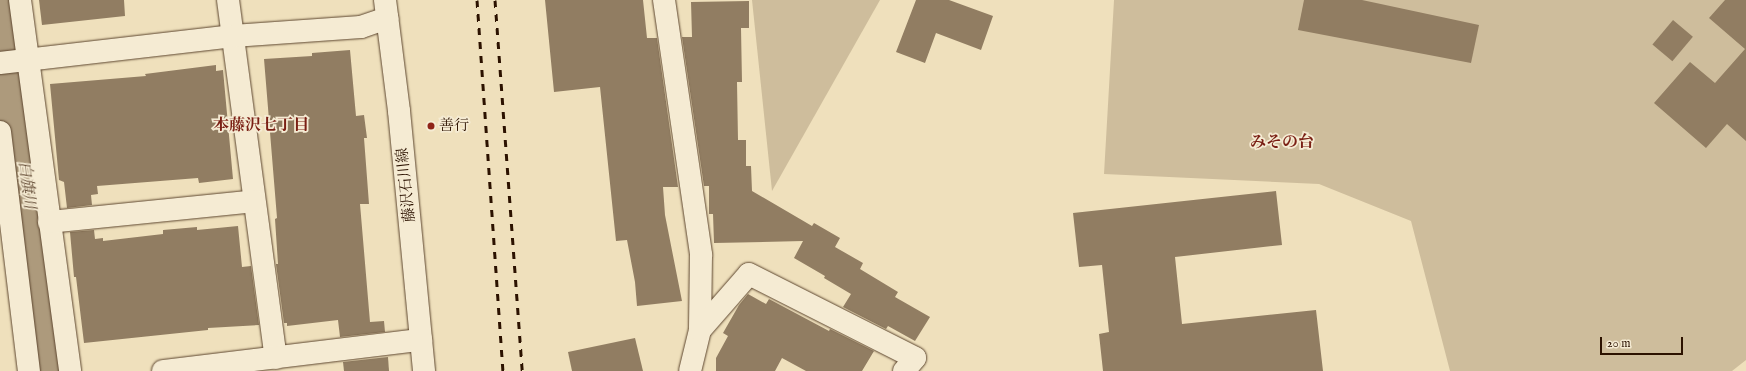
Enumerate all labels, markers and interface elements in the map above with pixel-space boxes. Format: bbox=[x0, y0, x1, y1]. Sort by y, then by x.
district label: 本藤沢七丁目 bbox=[213, 116, 309, 136]
place label: 善行 bbox=[439, 117, 469, 135]
marker: 善行 bbox=[426, 121, 436, 131]
district label: みその台 bbox=[1250, 133, 1314, 153]
street label: 藤沢石川線 bbox=[393, 147, 419, 223]
water label: 白旗川 bbox=[14, 160, 38, 210]
scale bar bbox=[1602, 329, 1685, 355]
text: 20 m bbox=[1607, 336, 1630, 351]

